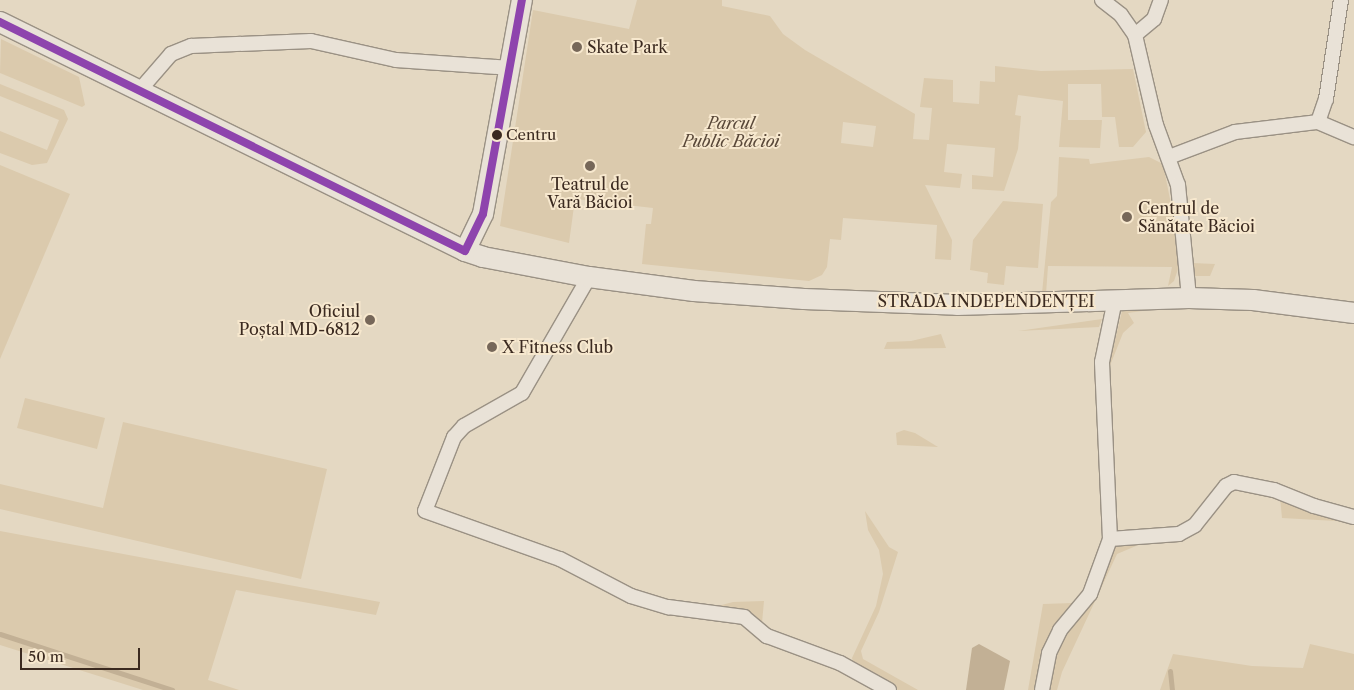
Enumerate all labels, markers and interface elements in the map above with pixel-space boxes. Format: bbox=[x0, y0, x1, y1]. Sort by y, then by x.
place label: Skate Park bbox=[587, 37, 668, 57]
marker: Skate Park bbox=[571, 41, 583, 53]
park label: Parcul Public Băcioi bbox=[682, 113, 780, 151]
place label: Centru bbox=[506, 126, 556, 144]
marker: Centru bbox=[492, 130, 502, 140]
marker: Teatrul de Vară Băcioi bbox=[584, 160, 596, 172]
place label: Teatrul de Vară Băcioi bbox=[547, 174, 633, 212]
place label: Centrul de Sănătate Băcioi bbox=[1138, 198, 1255, 236]
marker: Centrul de Sănătate Băcioi bbox=[1120, 210, 1134, 224]
street label: STRADA INDEPENDENȚEI bbox=[877, 291, 1095, 311]
place label: Oficiul Poștal MD-6812 bbox=[239, 301, 360, 339]
marker: Oficiul Poștal MD-6812 bbox=[364, 314, 376, 326]
place label: X Fitness Club bbox=[502, 337, 614, 357]
marker: X Fitness Club bbox=[486, 341, 498, 353]
scale bar bbox=[22, 638, 142, 670]
text: 50 m bbox=[28, 647, 64, 666]

